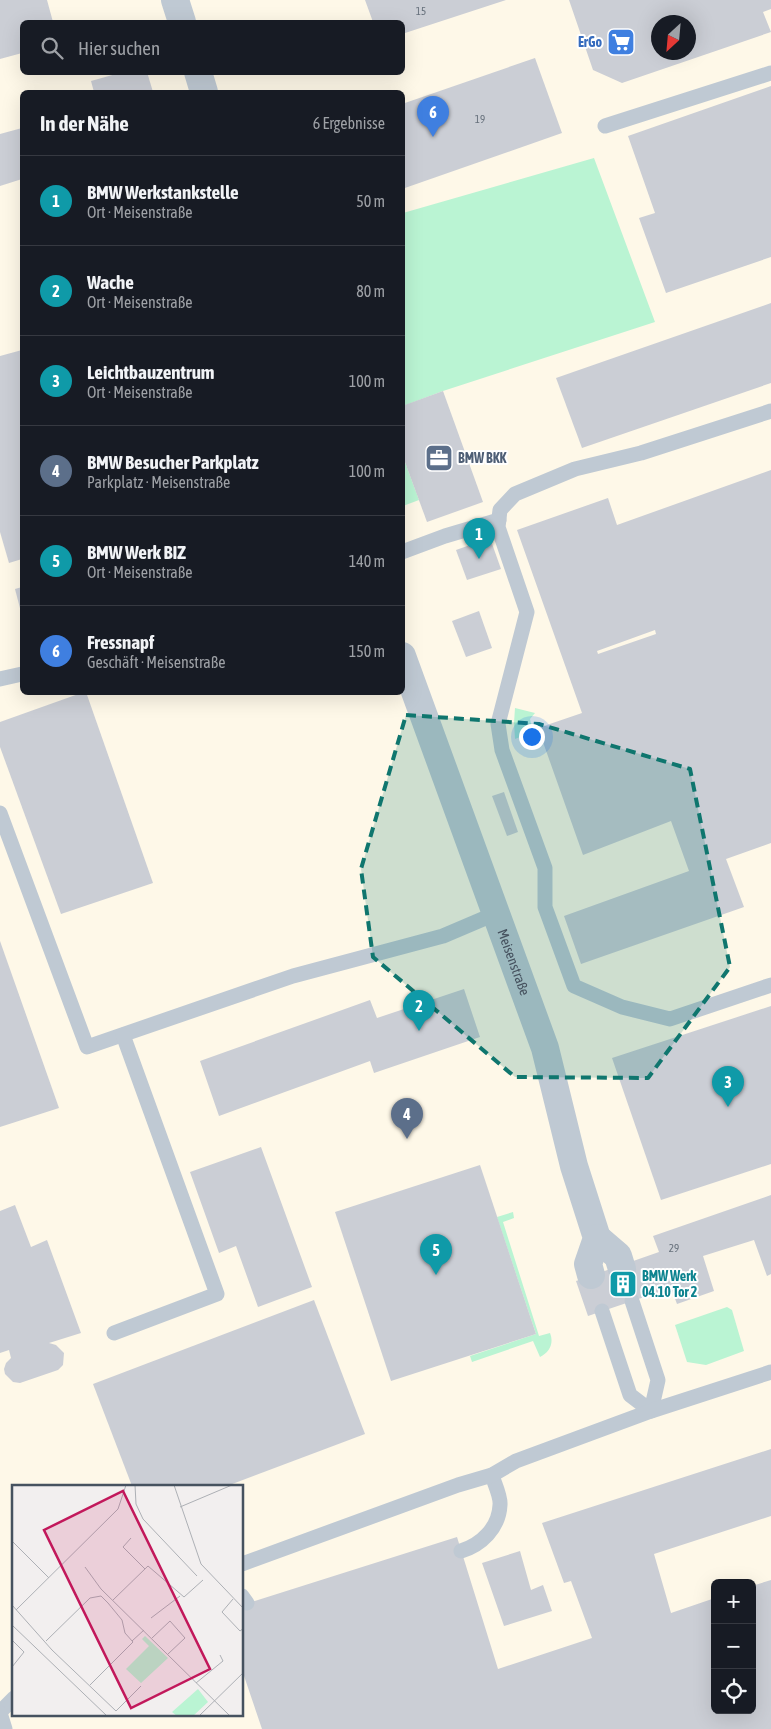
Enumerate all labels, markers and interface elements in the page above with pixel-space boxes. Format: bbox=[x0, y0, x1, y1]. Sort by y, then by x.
house number: 15 bbox=[416, 5, 426, 17]
north arrow bbox=[651, 15, 696, 60]
search box bbox=[20, 20, 405, 75]
supermarket icon: ErGo bbox=[606, 27, 636, 57]
icon: search bbox=[38, 34, 66, 62]
place label: ErGo bbox=[578, 34, 602, 50]
text: Hier suchen bbox=[78, 37, 160, 59]
pin: 6 bbox=[417, 96, 449, 137]
text: In der Nähe bbox=[40, 111, 129, 135]
house number: 19 bbox=[475, 113, 485, 125]
text: 6 Ergebnisse bbox=[313, 114, 385, 132]
text: BMW Werkstankstelle bbox=[87, 181, 239, 203]
text: 1 bbox=[52, 192, 60, 210]
text: 50 m bbox=[356, 192, 385, 210]
text: Ort · Meisenstraße bbox=[87, 203, 193, 221]
text: Wache bbox=[87, 271, 134, 293]
text: 2 bbox=[52, 282, 60, 300]
text: 80 m bbox=[356, 282, 385, 300]
text: Ort · Meisenstraße bbox=[87, 293, 193, 311]
text: Leichtbauzentrum bbox=[87, 361, 215, 383]
text: 3 bbox=[52, 372, 60, 390]
text: 100 m bbox=[349, 372, 385, 390]
text: Ort · Meisenstraße bbox=[87, 383, 193, 401]
office icon: BMW BKK bbox=[424, 443, 454, 473]
place label: BMW BKK bbox=[458, 450, 507, 466]
text: BMW Besucher Parkplatz bbox=[87, 451, 259, 473]
text: 4 bbox=[52, 462, 60, 480]
text: 100 m bbox=[349, 462, 385, 480]
text: Parkplatz · Meisenstraße bbox=[87, 473, 230, 491]
pin: 1 bbox=[463, 518, 495, 559]
text: BMW Werk BIZ bbox=[87, 541, 186, 563]
text: 5 bbox=[52, 552, 60, 570]
text: 140 m bbox=[349, 552, 385, 570]
text: Ort · Meisenstraße bbox=[87, 563, 193, 581]
text: Fressnapf bbox=[87, 631, 154, 653]
text: 6 bbox=[52, 642, 60, 660]
text: 150 m bbox=[349, 642, 385, 660]
text: Geschäft · Meisenstraße bbox=[87, 653, 226, 671]
your location bbox=[519, 724, 545, 750]
street label: Meisenstraße bbox=[494, 927, 533, 998]
pin: 2 bbox=[403, 990, 435, 1031]
pin: 3 bbox=[712, 1066, 744, 1107]
pin: 4 bbox=[391, 1098, 423, 1139]
pin: 5 bbox=[420, 1234, 452, 1275]
house number: 29 bbox=[669, 1242, 679, 1254]
place label: BMW Werk 04.10 Tor 2 bbox=[642, 1268, 698, 1300]
building icon: BMW Werk 04.10 Tor 2 bbox=[608, 1269, 638, 1299]
inset map bbox=[12, 1485, 244, 1716]
map controls bbox=[711, 1579, 756, 1714]
button: + bbox=[711, 1579, 756, 1624]
button: − bbox=[711, 1624, 756, 1669]
button: locate bbox=[711, 1669, 756, 1714]

